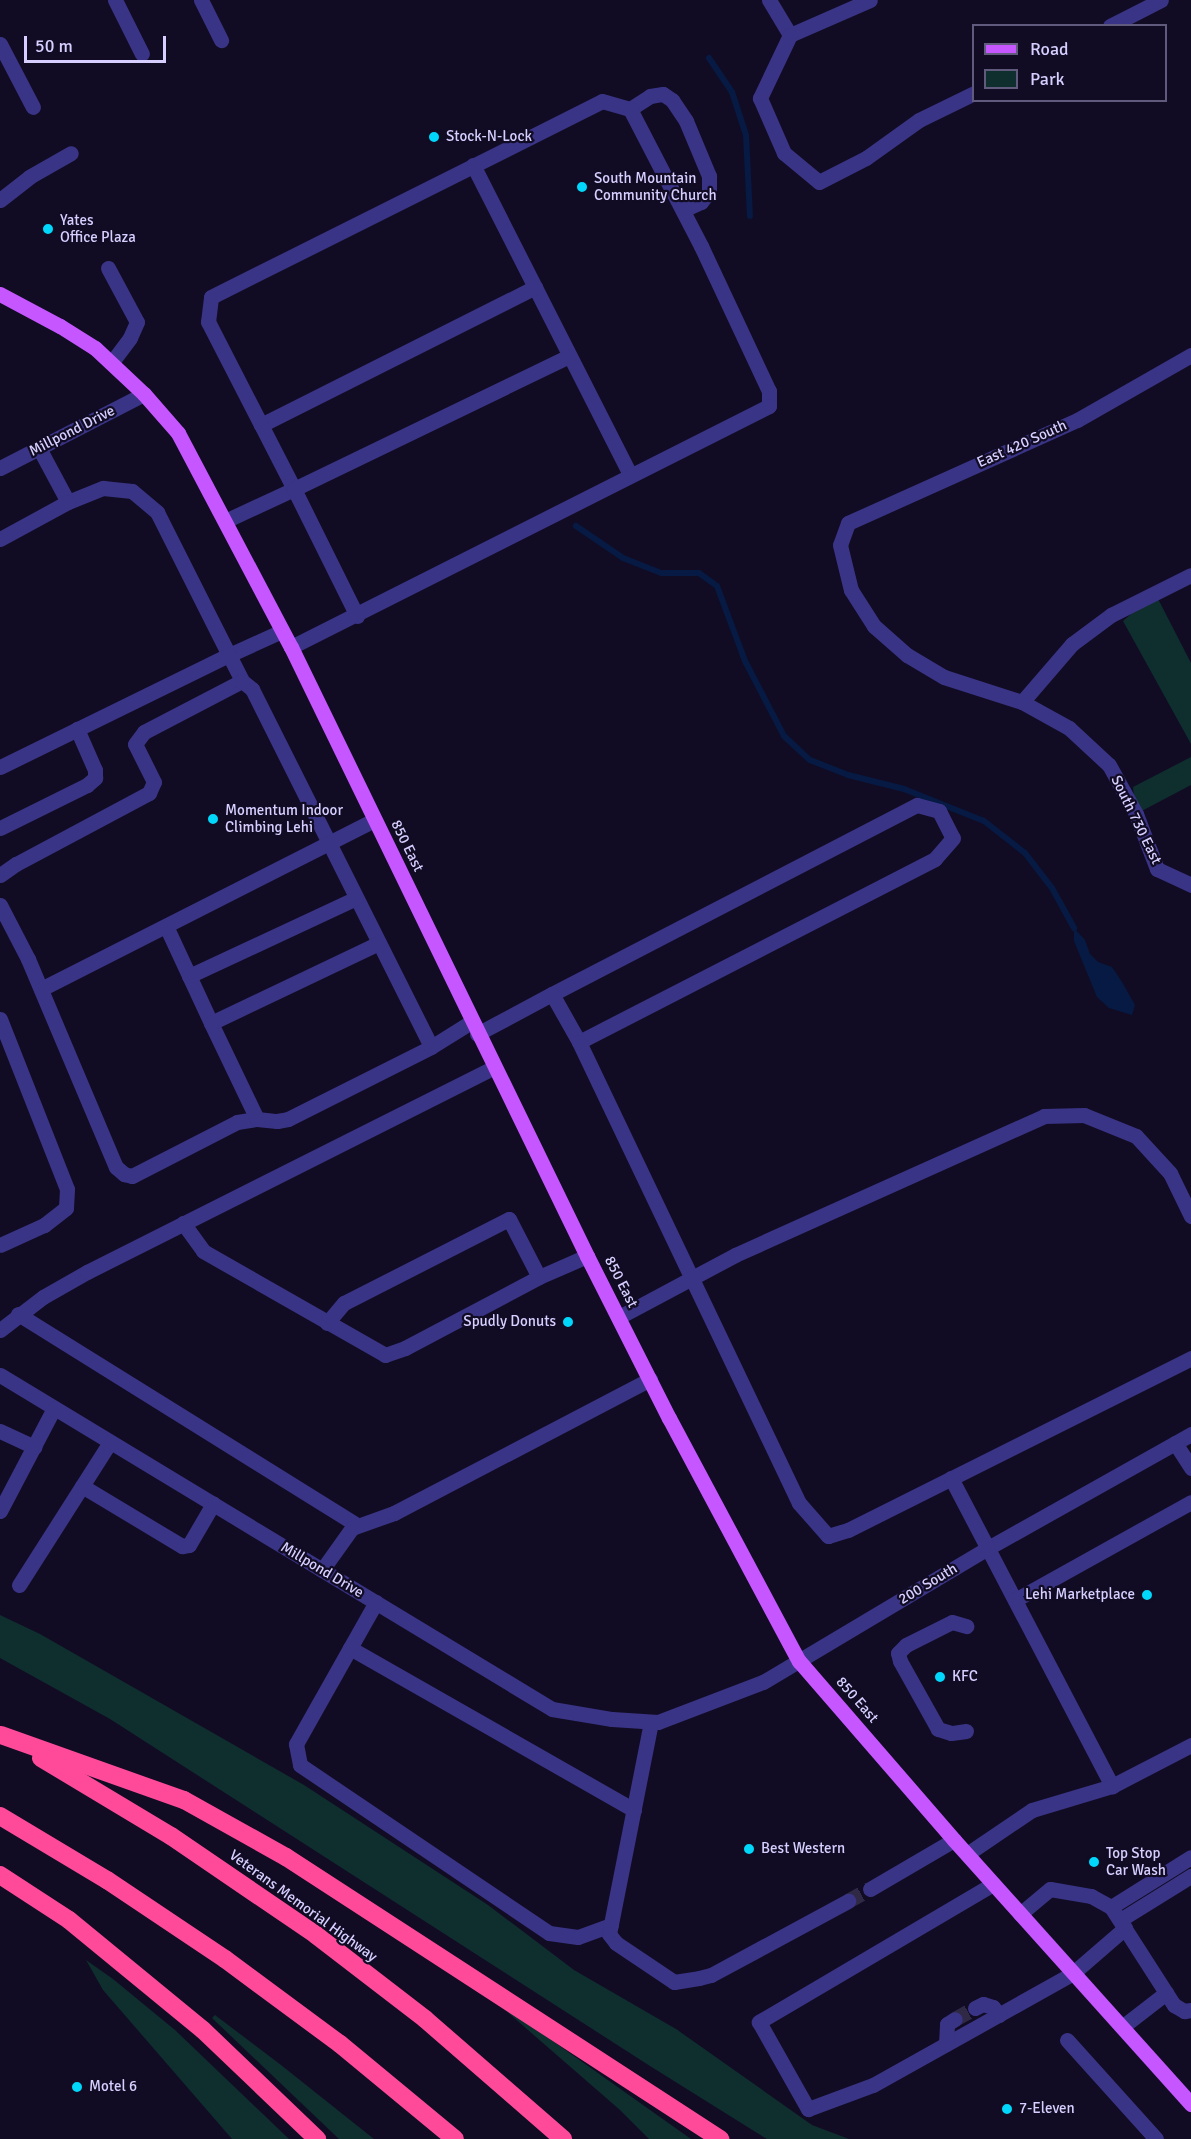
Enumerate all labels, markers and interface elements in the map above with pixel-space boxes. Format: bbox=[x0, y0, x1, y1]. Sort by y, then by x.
scale bar bbox=[27, 24, 170, 62]
legend bbox=[972, 24, 1167, 102]
text: 50 m bbox=[35, 35, 73, 57]
text: Road bbox=[1030, 38, 1069, 60]
text: Park bbox=[1030, 68, 1065, 90]
place label: Stock-N-Lock bbox=[446, 128, 532, 146]
marker: Stock-N-Lock bbox=[427, 130, 441, 144]
place label: South Mountain Community Church bbox=[594, 169, 717, 204]
marker: South Mountain Community Church bbox=[575, 180, 589, 194]
place label: Yates Office Plaza bbox=[60, 211, 136, 246]
marker: Yates Office Plaza bbox=[41, 222, 55, 236]
street label: Millpond Drive bbox=[26, 402, 118, 460]
street label: East 420 South bbox=[974, 416, 1070, 472]
street label: South 730 East bbox=[1107, 773, 1165, 867]
place label: Momentum Indoor Climbing Lehi bbox=[225, 801, 343, 836]
marker: Momentum Indoor Climbing Lehi bbox=[206, 812, 220, 826]
street label: 850 East bbox=[387, 817, 427, 875]
street label: 850 East bbox=[600, 1253, 642, 1311]
place label: Spudly Donuts bbox=[463, 1313, 556, 1331]
marker: Spudly Donuts bbox=[561, 1315, 575, 1329]
street label: Millpond Drive bbox=[277, 1538, 367, 1602]
street label: 200 South bbox=[895, 1559, 961, 1609]
place label: Lehi Marketplace bbox=[1025, 1586, 1135, 1604]
marker: Lehi Marketplace bbox=[1140, 1588, 1154, 1602]
place label: KFC bbox=[952, 1668, 978, 1686]
marker: KFC bbox=[933, 1670, 947, 1684]
street label: 850 East bbox=[832, 1673, 882, 1727]
place label: Best Western bbox=[761, 1840, 845, 1858]
marker: Best Western bbox=[742, 1842, 756, 1856]
place label: Top Stop Car Wash bbox=[1106, 1844, 1166, 1879]
street label: Veterans Memorial Highway bbox=[225, 1846, 381, 1966]
marker: Top Stop Car Wash bbox=[1087, 1855, 1101, 1869]
place label: Motel 6 bbox=[89, 2078, 137, 2096]
marker: Motel 6 bbox=[70, 2080, 84, 2094]
place label: 7-Eleven bbox=[1019, 2100, 1075, 2118]
marker: 7-Eleven bbox=[1000, 2102, 1014, 2116]

